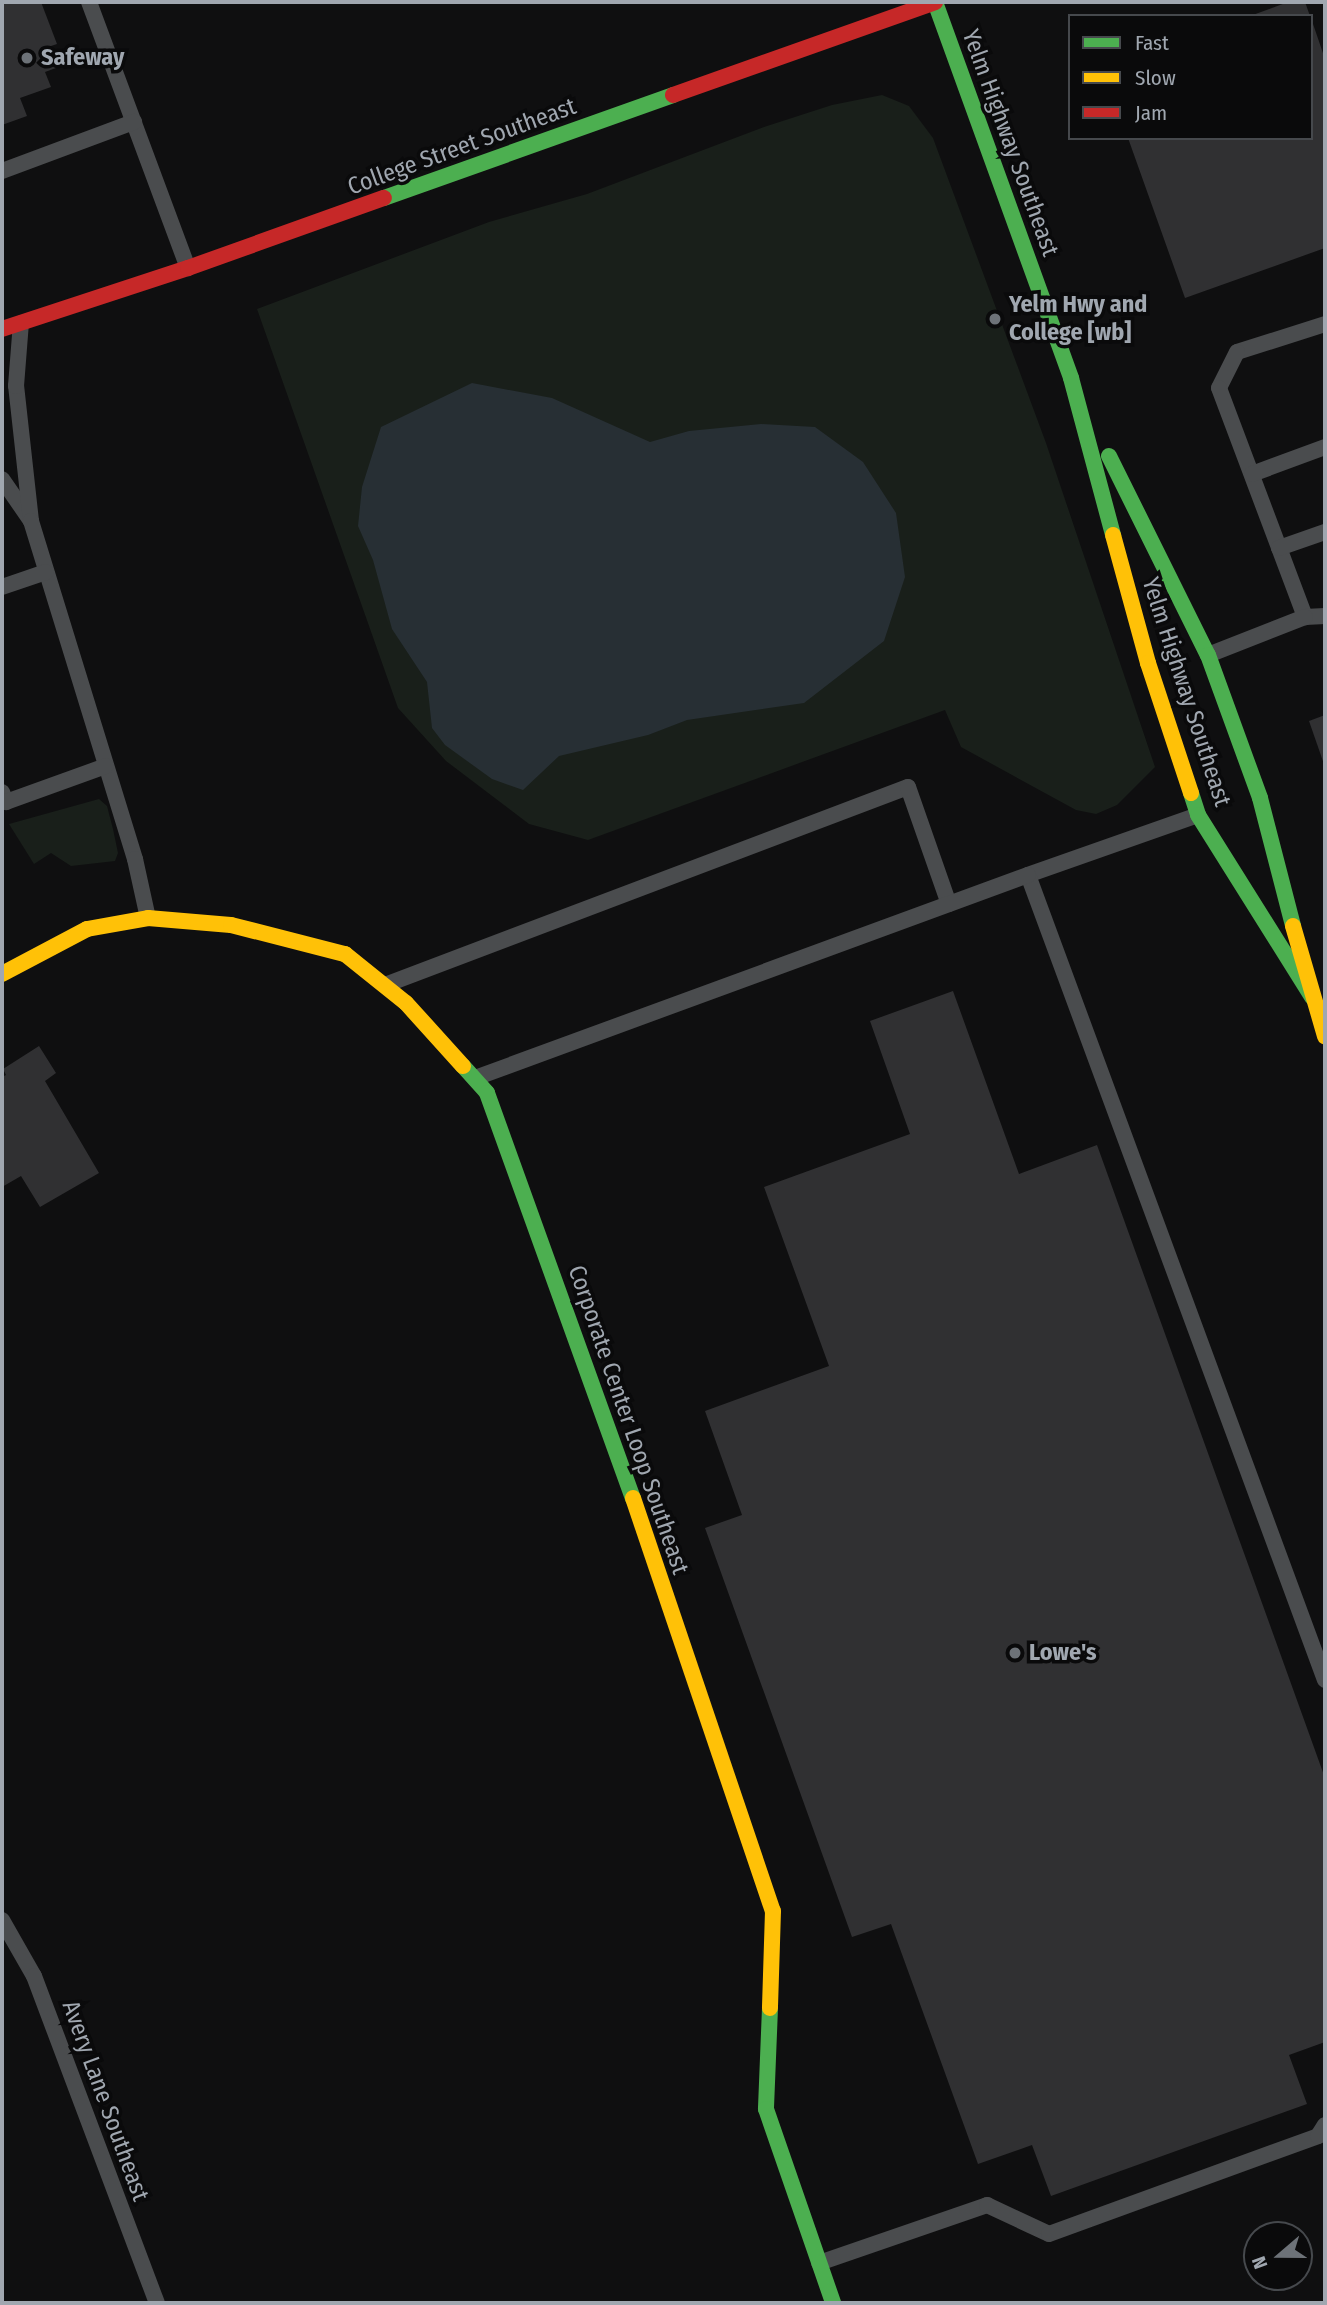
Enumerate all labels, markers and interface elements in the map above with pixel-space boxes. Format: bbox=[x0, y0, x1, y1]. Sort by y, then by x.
legend bbox=[1068, 14, 1313, 140]
street label: Yelm Highway Southeast bbox=[956, 26, 1064, 260]
text: Fast bbox=[1135, 30, 1169, 56]
place label: Safeway bbox=[41, 44, 124, 72]
marker: Safeway bbox=[19, 50, 35, 66]
text: Slow bbox=[1135, 65, 1176, 91]
street label: College Street Southeast bbox=[344, 92, 580, 202]
text: Jam bbox=[1135, 100, 1167, 126]
place label: Yelm Hwy and College [wb] bbox=[1009, 291, 1147, 347]
marker: Yelm Hwy and College [wb] bbox=[987, 311, 1003, 327]
street label: Yelm Highway Southeast bbox=[1135, 574, 1237, 810]
street label: Corporate Center Loop Southeast bbox=[562, 1262, 694, 1578]
place label: Lowe's bbox=[1029, 1639, 1097, 1667]
marker: Lowe's bbox=[1007, 1645, 1023, 1661]
street label: Avery Lane Southeast bbox=[55, 1997, 155, 2205]
north arrow bbox=[1243, 2221, 1313, 2291]
text: N bbox=[1247, 2253, 1272, 2272]

